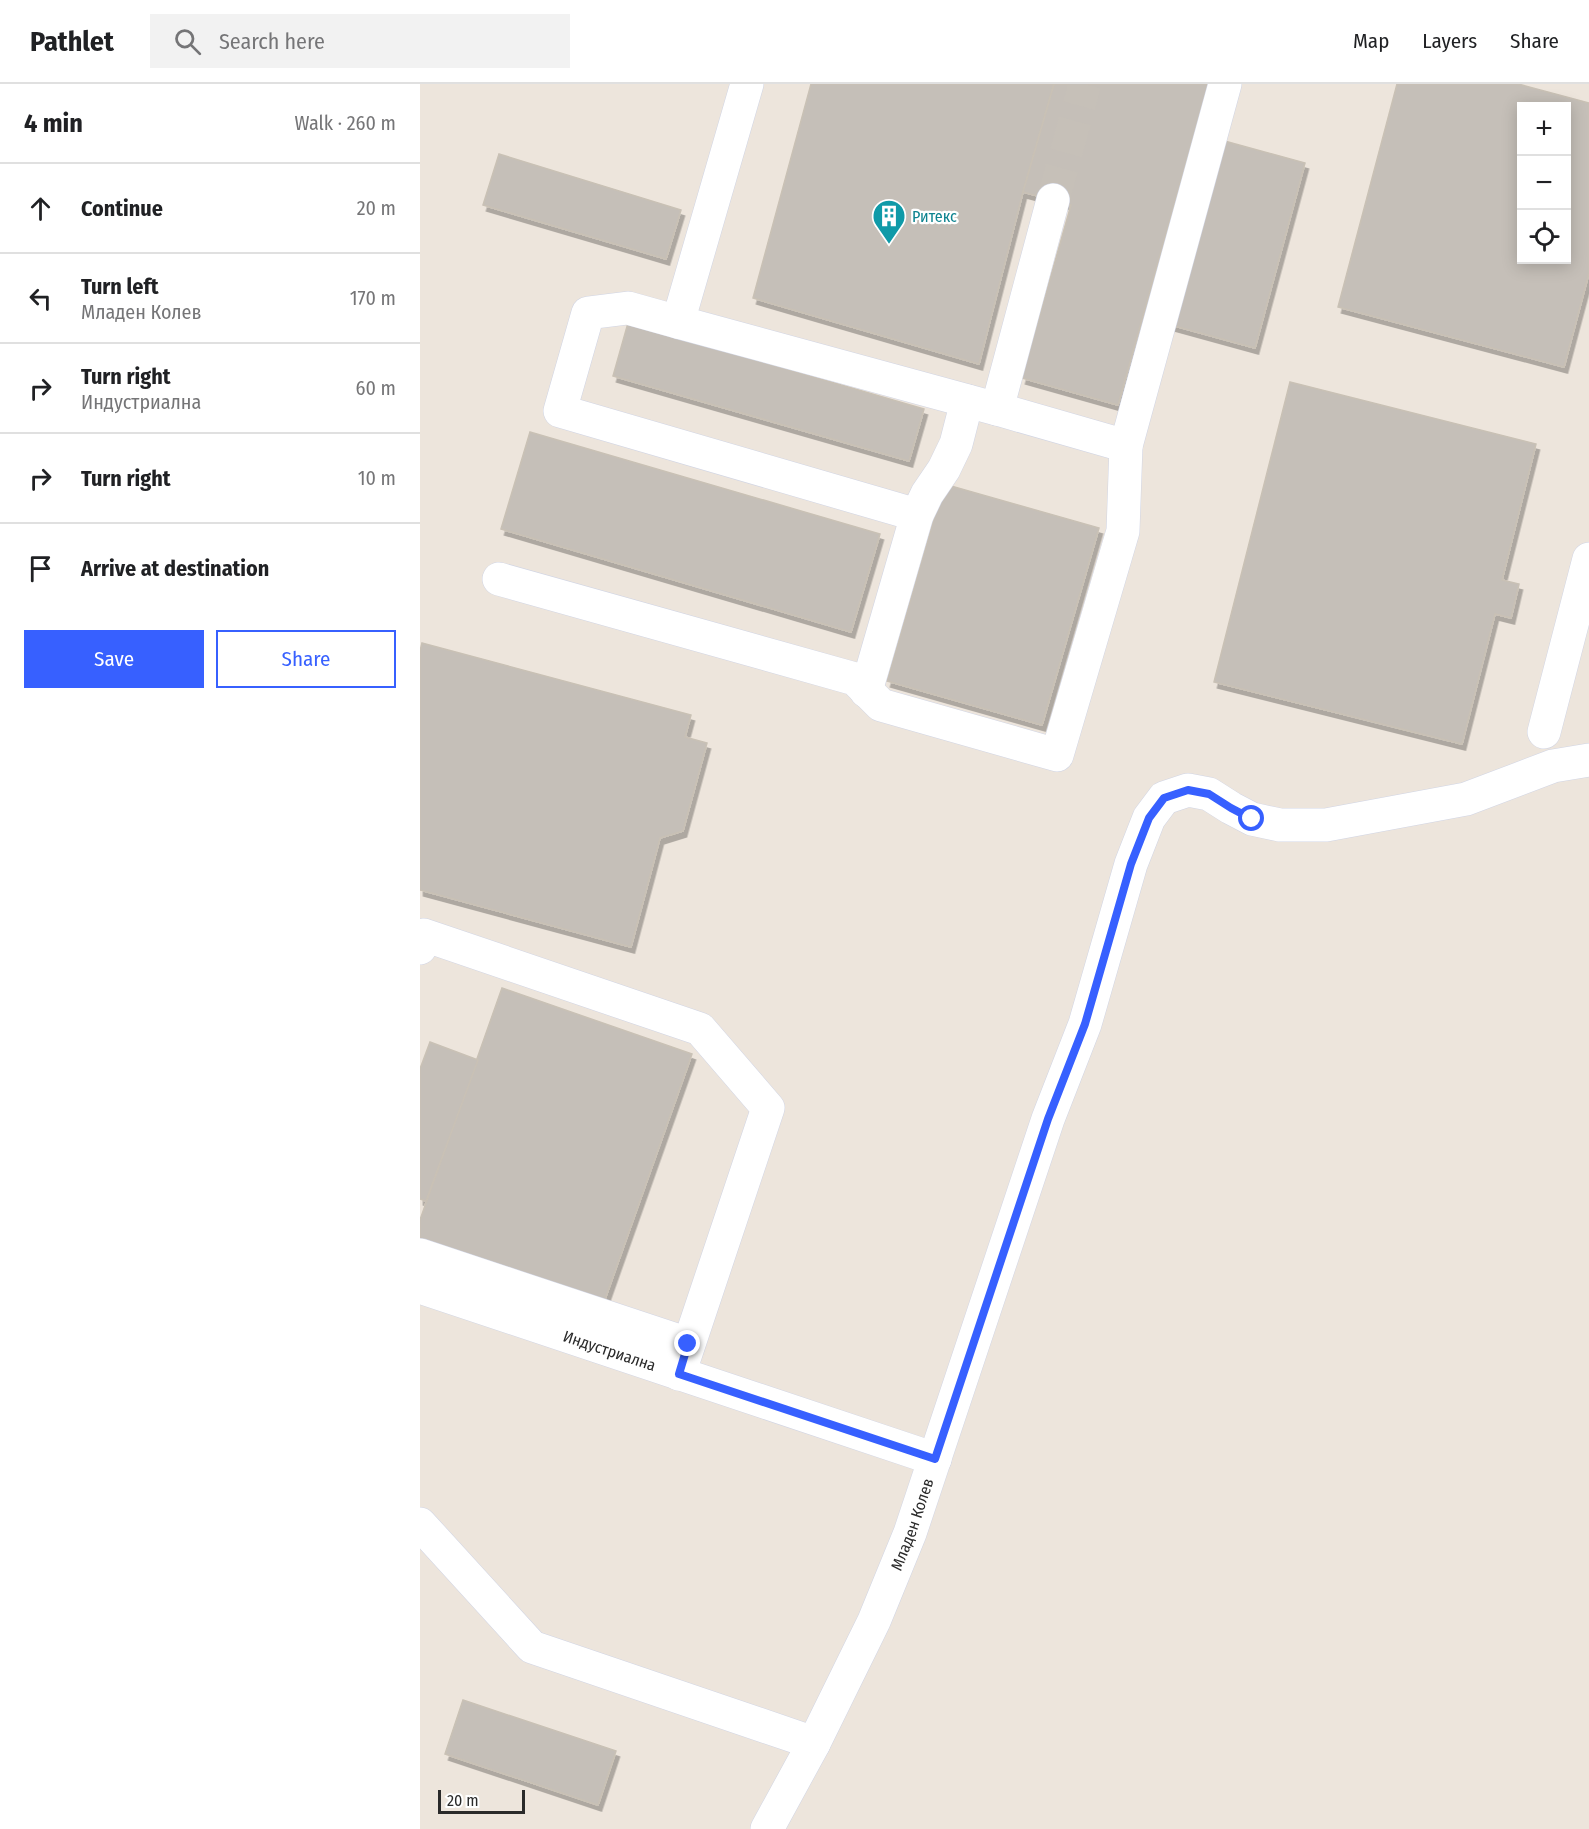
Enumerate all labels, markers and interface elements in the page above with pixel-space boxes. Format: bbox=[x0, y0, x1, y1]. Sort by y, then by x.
search box bbox=[150, 14, 570, 68]
text: Pathlet bbox=[30, 25, 114, 58]
icon: search bbox=[171, 25, 204, 58]
text: Search here bbox=[219, 28, 325, 55]
text: Map bbox=[1353, 28, 1389, 54]
text: Layers bbox=[1422, 28, 1477, 54]
text: Share bbox=[1510, 28, 1559, 54]
map controls bbox=[1517, 102, 1571, 264]
button: + bbox=[1517, 102, 1571, 156]
text: 4 min bbox=[24, 108, 83, 139]
text: Walk · 260 m bbox=[295, 111, 396, 135]
button: − bbox=[1517, 156, 1571, 210]
icon: ahead bbox=[24, 192, 57, 225]
text: Continue bbox=[81, 195, 163, 222]
text: 20 m bbox=[357, 196, 396, 220]
building icon: Ритекс bbox=[871, 198, 907, 245]
place label: Ритекс bbox=[912, 207, 957, 226]
button: locate bbox=[1517, 210, 1571, 264]
text: Turn left bbox=[81, 273, 159, 300]
icon: left bbox=[24, 282, 57, 315]
text: 170 m bbox=[350, 286, 396, 310]
text: Младен Колев bbox=[81, 300, 202, 324]
text: Turn right bbox=[81, 363, 170, 390]
icon: right bbox=[24, 372, 57, 405]
text: 60 m bbox=[356, 376, 396, 400]
text: Индустриална bbox=[81, 390, 201, 414]
icon: right bbox=[24, 462, 57, 495]
text: Turn right bbox=[81, 465, 170, 492]
text: 10 m bbox=[358, 466, 396, 490]
icon: arrive bbox=[24, 552, 57, 585]
text: Arrive at destination bbox=[81, 555, 269, 582]
button: Save bbox=[24, 630, 204, 688]
button: Share bbox=[216, 630, 396, 688]
route start bbox=[1238, 805, 1264, 831]
street label: Индустриална bbox=[561, 1326, 659, 1375]
route end bbox=[674, 1330, 700, 1356]
street label: Младен Колев bbox=[886, 1476, 937, 1573]
scale bar bbox=[438, 1787, 525, 1814]
text: 20 m bbox=[447, 1791, 478, 1810]

